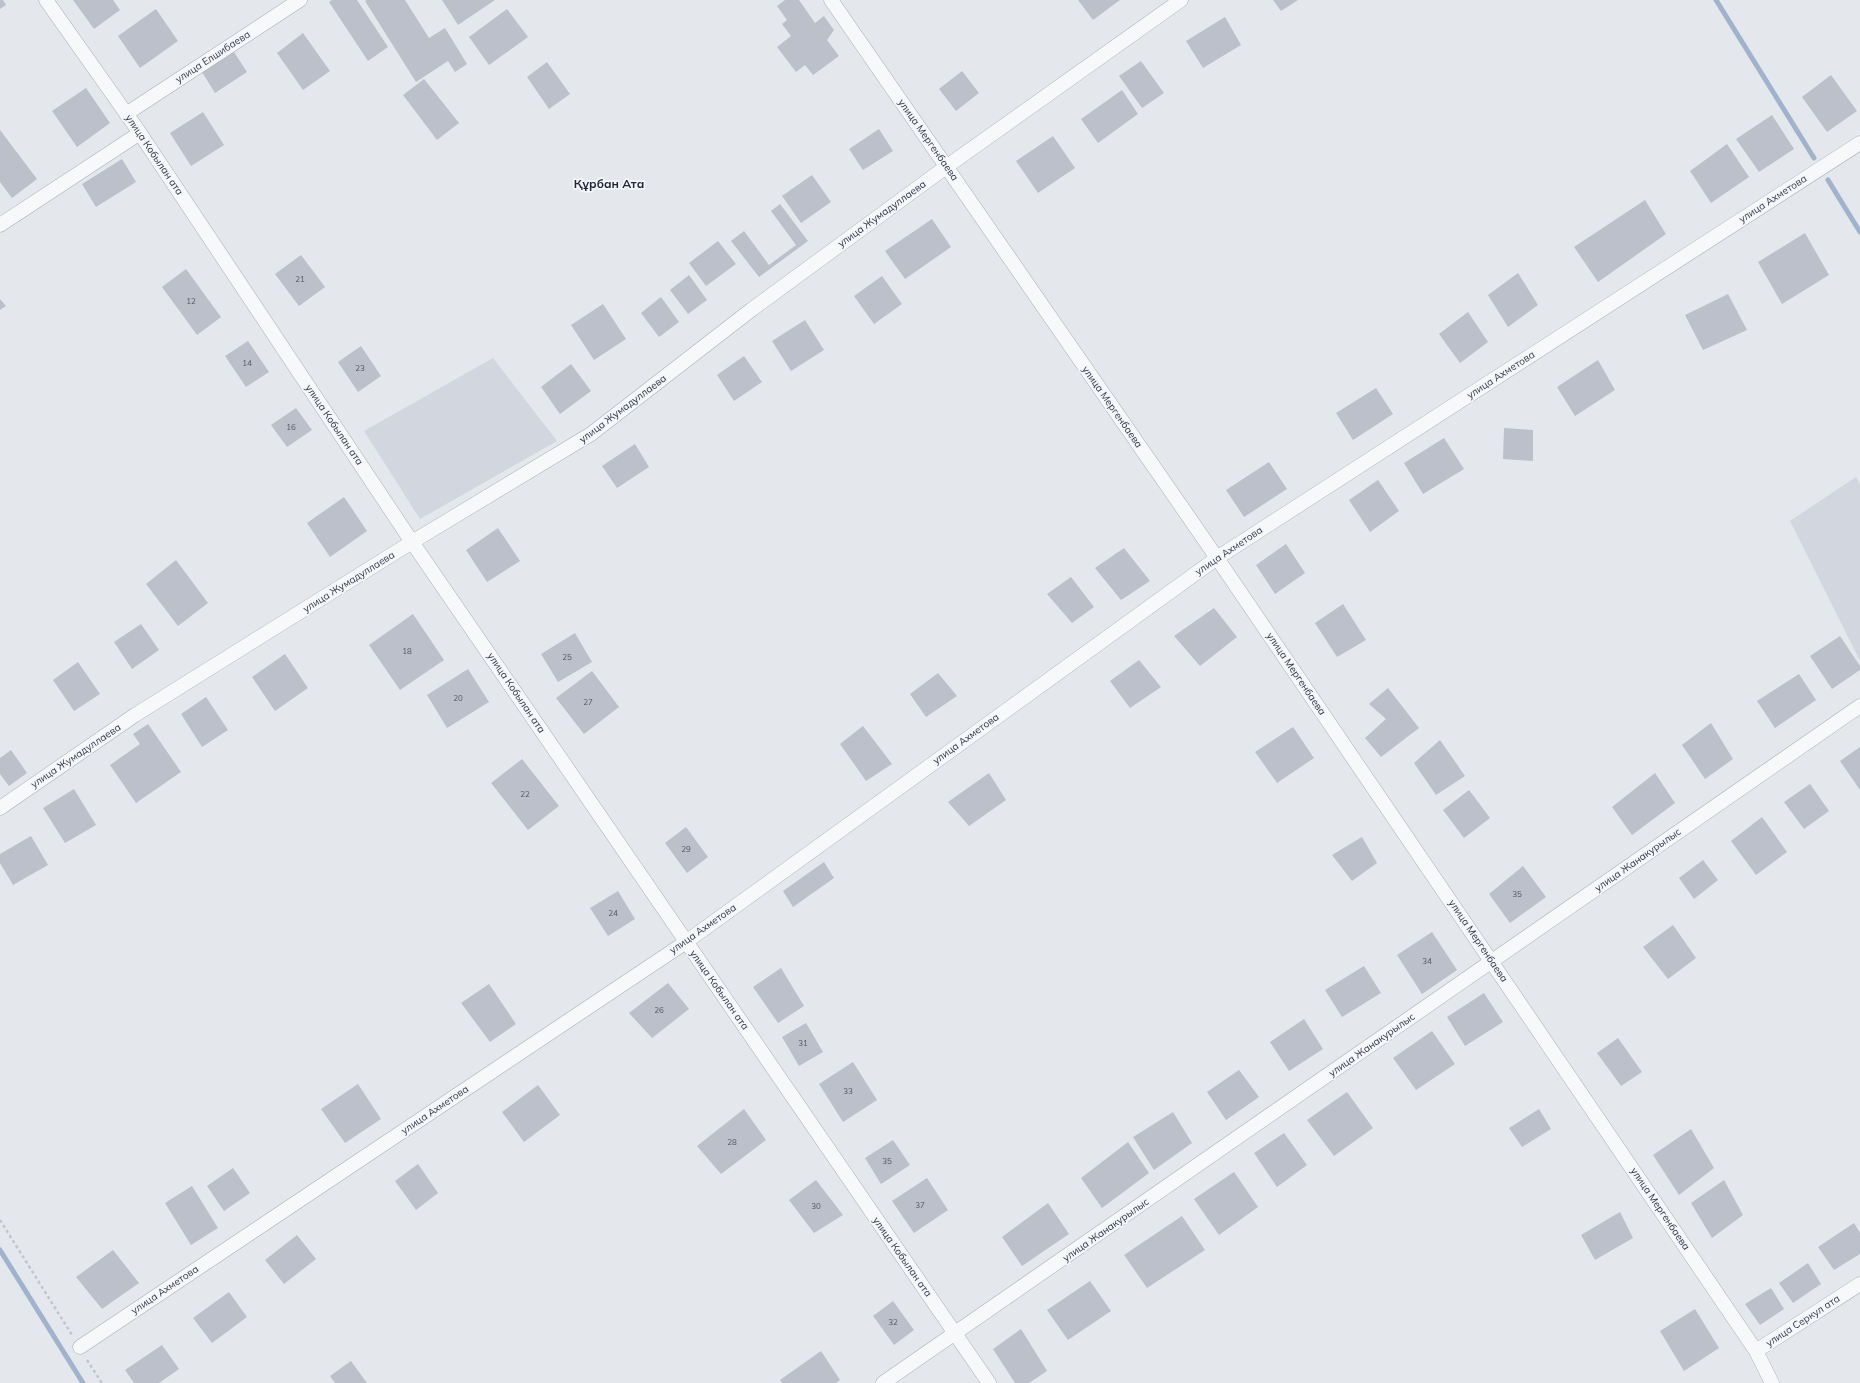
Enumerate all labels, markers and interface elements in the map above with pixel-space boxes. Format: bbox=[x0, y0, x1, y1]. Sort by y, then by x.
street label: улица Елшибаева bbox=[173, 28, 253, 86]
street label: улица Мергенбаева bbox=[895, 97, 961, 183]
street label: улица Кобылан ата bbox=[123, 112, 185, 198]
street label: улица Ахметова bbox=[1737, 173, 1809, 225]
district label: Құрбан Ата bbox=[574, 177, 644, 191]
street label: улица Жумадуллаева bbox=[836, 178, 928, 250]
house number: 21 bbox=[295, 275, 305, 285]
house number: 12 bbox=[186, 297, 196, 307]
street label: улица Ахметова bbox=[1465, 349, 1537, 401]
house number: 14 bbox=[242, 359, 252, 369]
house number: 23 bbox=[355, 364, 365, 374]
street label: улица Мергенбаева bbox=[1079, 364, 1145, 450]
street label: улица Жумадуллаева bbox=[577, 372, 669, 446]
street label: улица Кобылан ата bbox=[303, 382, 365, 468]
house number: 16 bbox=[286, 423, 296, 433]
street label: улица Ахметова bbox=[1193, 524, 1265, 578]
street label: улица Жумадуллаева bbox=[301, 549, 397, 615]
street label: улица Мергенбаева bbox=[1264, 630, 1328, 718]
house number: 18 bbox=[402, 647, 412, 657]
street label: улица Кобылан ата bbox=[485, 650, 547, 736]
house number: 25 bbox=[562, 653, 572, 663]
house number: 20 bbox=[453, 694, 463, 704]
house number: 27 bbox=[583, 698, 593, 708]
street label: улица Ахметова bbox=[931, 711, 1001, 767]
street label: улица Жумадуллаева bbox=[29, 721, 123, 791]
house number: 22 bbox=[520, 790, 530, 800]
street label: улица Жанакурылыс bbox=[1593, 826, 1683, 894]
house number: 29 bbox=[681, 845, 691, 855]
house number: 35 bbox=[1512, 890, 1522, 900]
street label: улица Мергенбаева bbox=[1446, 897, 1510, 985]
street label: улица Ахметова bbox=[667, 902, 739, 956]
house number: 24 bbox=[608, 909, 618, 919]
street label: улица Кобылан ата bbox=[687, 948, 751, 1032]
house number: 34 bbox=[1422, 957, 1432, 967]
house number: 26 bbox=[654, 1006, 664, 1016]
street label: улица Жанакурылыс bbox=[1327, 1011, 1417, 1079]
house number: 31 bbox=[798, 1039, 808, 1049]
street label: улица Ахметова bbox=[399, 1083, 471, 1137]
house number: 33 bbox=[843, 1087, 853, 1097]
house number: 28 bbox=[727, 1138, 737, 1148]
house number: 35 bbox=[882, 1157, 892, 1167]
street label: улица Мергенбаева bbox=[1628, 1165, 1692, 1253]
street label: улица Жанакурылыс bbox=[1061, 1196, 1151, 1264]
house number: 37 bbox=[915, 1201, 925, 1211]
house number: 30 bbox=[811, 1202, 821, 1212]
street label: улица Кобылан ата bbox=[870, 1215, 934, 1299]
street label: улица Ахметова bbox=[129, 1263, 201, 1317]
street label: улица Серкул ата bbox=[1764, 1293, 1842, 1349]
house number: 32 bbox=[888, 1318, 898, 1328]

